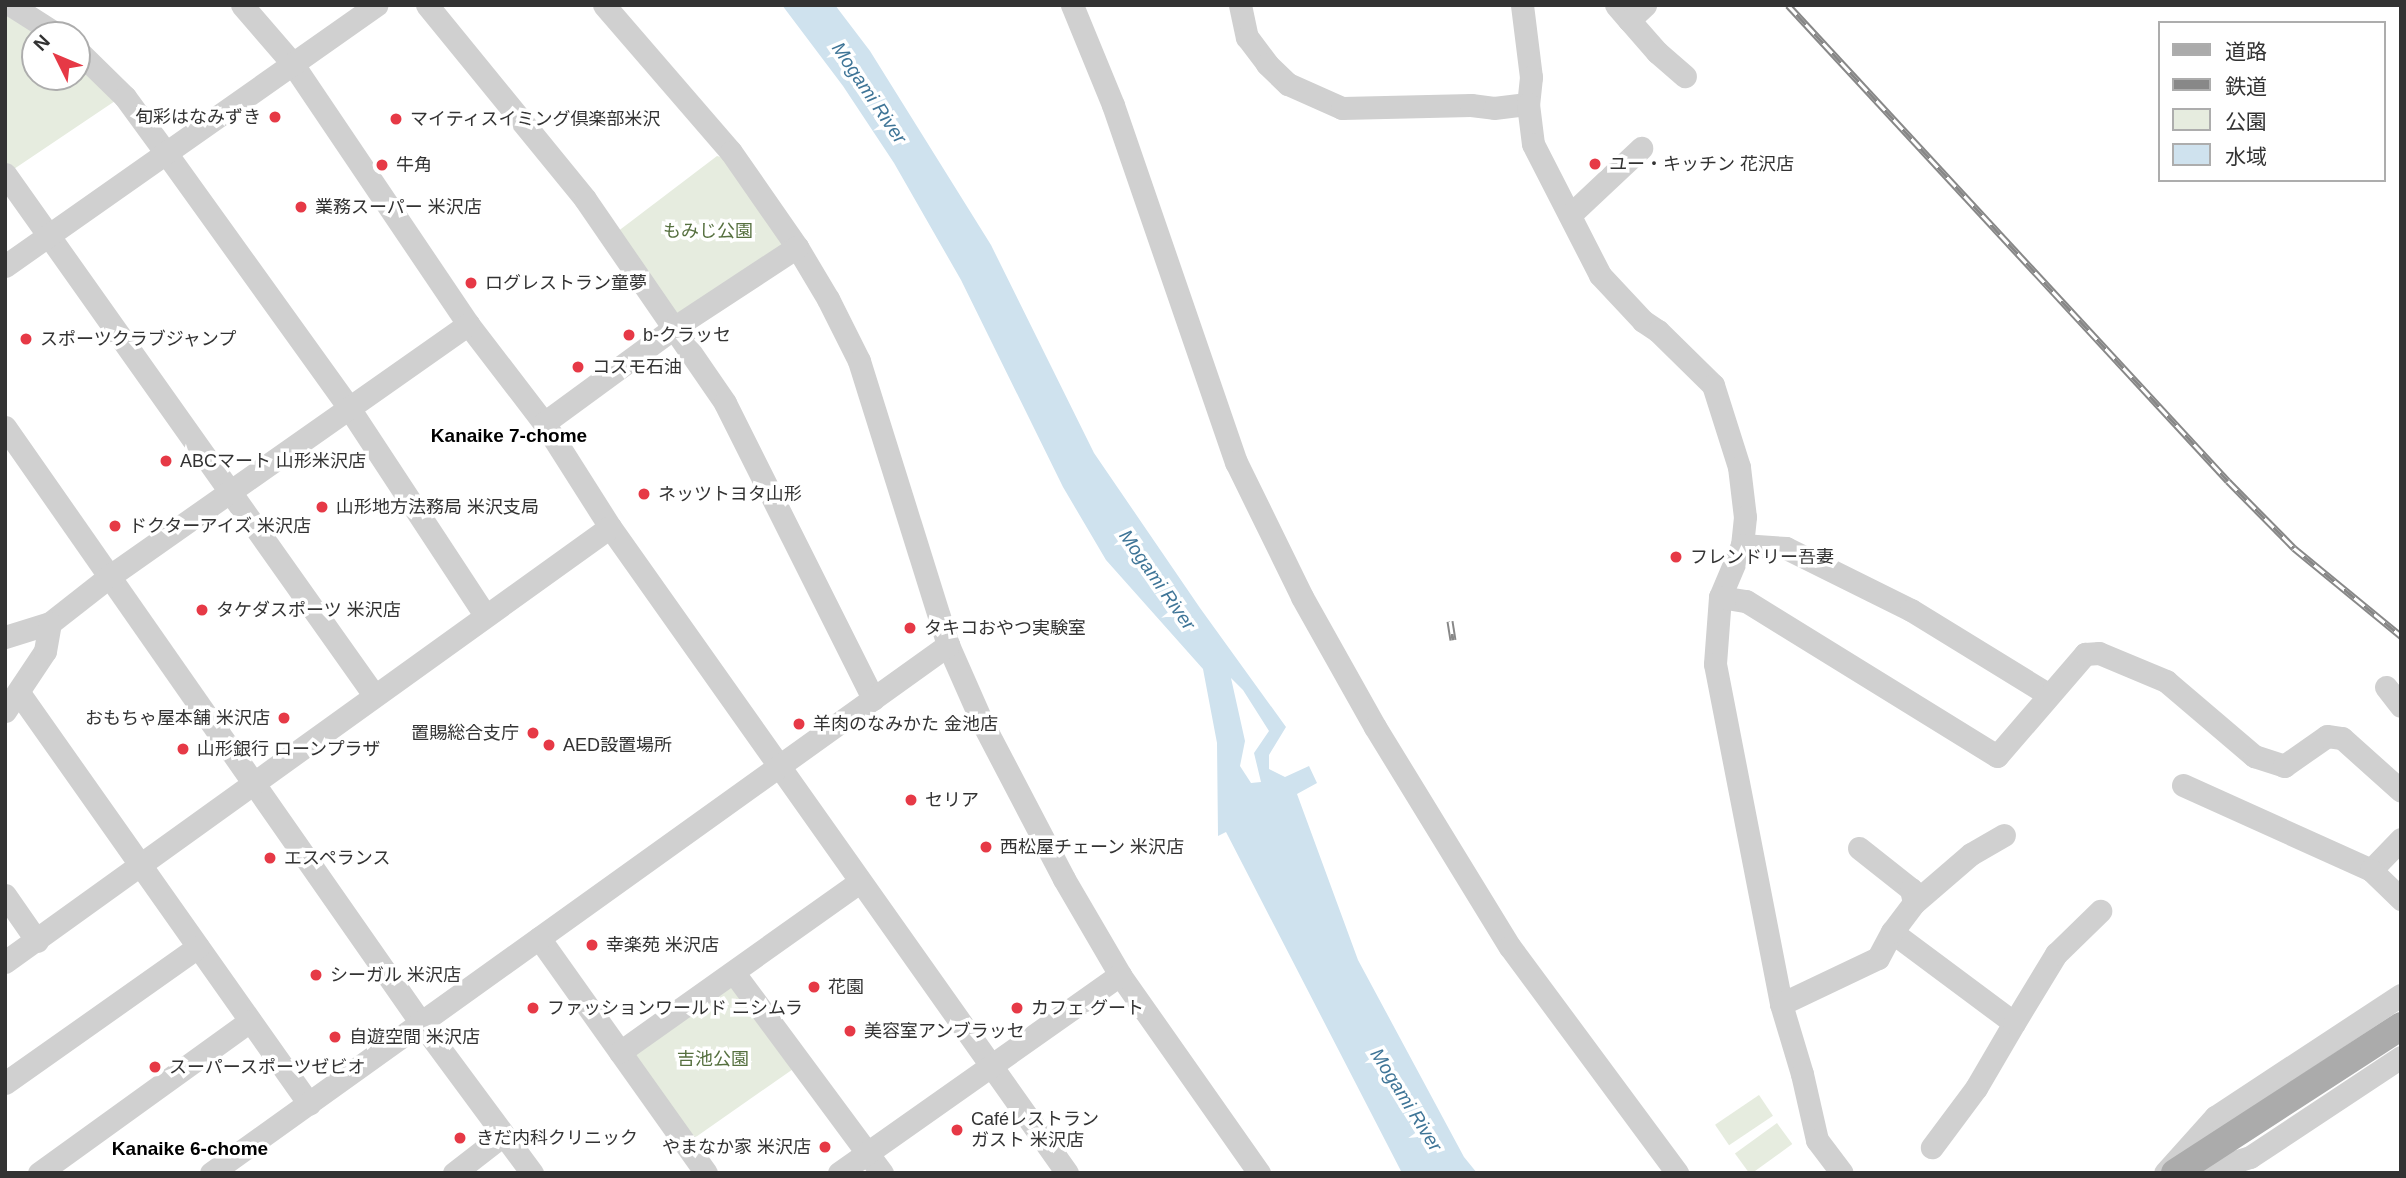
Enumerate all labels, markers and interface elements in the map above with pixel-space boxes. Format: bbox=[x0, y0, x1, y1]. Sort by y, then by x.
north arrow bbox=[21, 21, 91, 91]
legend bbox=[2158, 21, 2385, 182]
text: N bbox=[29, 31, 54, 55]
water label: Mogami River bbox=[827, 38, 911, 148]
text: 道路 bbox=[2225, 40, 2267, 63]
text: 鉄道 bbox=[2225, 75, 2267, 98]
place label: 旬彩はなみずき bbox=[135, 106, 261, 128]
place label: マイティスイミング倶楽部米沢 bbox=[410, 108, 662, 130]
marker: 旬彩はなみずき bbox=[267, 109, 283, 125]
text: 公園 bbox=[2225, 110, 2267, 133]
marker: マイティスイミング倶楽部米沢 bbox=[388, 111, 404, 127]
text: 水域 bbox=[2225, 145, 2267, 168]
place label: ユー・キッチン 花沢店 bbox=[1609, 153, 1794, 175]
place label: 牛角 bbox=[396, 154, 432, 176]
marker: ユー・キッチン 花沢店 bbox=[1587, 156, 1603, 172]
marker: 牛角 bbox=[374, 157, 390, 173]
place label: 業務スーパー 米沢店 bbox=[315, 196, 482, 218]
marker: 業務スーパー 米沢店 bbox=[293, 199, 309, 215]
park label: もみじ公園 bbox=[663, 220, 753, 242]
place label: ログレストラン童夢 bbox=[485, 272, 647, 294]
marker: ログレストラン童夢 bbox=[463, 275, 479, 291]
place label: b-クラッセ bbox=[643, 324, 731, 346]
marker: b-クラッセ bbox=[621, 327, 637, 343]
place label: スポーツクラブジャンプ bbox=[40, 328, 238, 350]
marker: スポーツクラブジャンプ bbox=[18, 331, 34, 347]
place label: コスモ石油 bbox=[592, 356, 682, 378]
marker: コスモ石油 bbox=[570, 359, 586, 375]
district label: Kanaike 7-chome bbox=[431, 425, 587, 447]
place label: ABCマート 山形米沢店 bbox=[180, 450, 366, 472]
marker: ABCマート 山形米沢店 bbox=[158, 453, 174, 469]
place label: ネッツトヨタ山形 bbox=[658, 483, 802, 505]
marker: ネッツトヨタ山形 bbox=[636, 486, 652, 502]
place label: 山形地方法務局 米沢支局 bbox=[336, 496, 539, 518]
marker: 山形地方法務局 米沢支局 bbox=[314, 499, 330, 515]
place label: ドクターアイズ 米沢店 bbox=[129, 515, 314, 537]
marker: ドクターアイズ 米沢店 bbox=[107, 518, 123, 534]
water label: Mogami River bbox=[1114, 525, 1200, 635]
place label: フレンドリー吾妻 bbox=[1690, 546, 1834, 568]
marker: フレンドリー吾妻 bbox=[1668, 549, 1684, 565]
place label: タケダスポーツ 米沢店 bbox=[216, 599, 401, 621]
marker: タケダスポーツ 米沢店 bbox=[194, 602, 210, 618]
place label: タキコおやつ実験室 bbox=[924, 617, 1086, 639]
marker: タキコおやつ実験室 bbox=[902, 620, 918, 636]
place label: おもちゃ屋本舗 米沢店 bbox=[85, 707, 270, 729]
marker: おもちゃ屋本舗 米沢店 bbox=[276, 710, 292, 726]
place label: 羊肉のなみかた 金池店 bbox=[813, 713, 998, 735]
marker: 羊肉のなみかた 金池店 bbox=[791, 716, 807, 732]
place label: 置賜総合支庁 bbox=[411, 722, 519, 744]
marker: 置賜総合支庁 bbox=[525, 725, 541, 741]
place label: AED設置場所 bbox=[563, 734, 672, 756]
marker: AED設置場所 bbox=[541, 737, 557, 753]
place label: 山形銀行 ローンプラザ bbox=[197, 738, 382, 760]
marker: 山形銀行 ローンプラザ bbox=[175, 741, 191, 757]
place label: セリア bbox=[925, 789, 979, 811]
marker: セリア bbox=[903, 792, 919, 808]
place label: 西松屋チェーン 米沢店 bbox=[1000, 836, 1185, 858]
marker: 西松屋チェーン 米沢店 bbox=[978, 839, 994, 855]
place label: エスペランス bbox=[284, 847, 392, 869]
marker: エスペランス bbox=[262, 850, 278, 866]
place label: 幸楽苑 米沢店 bbox=[606, 934, 719, 956]
marker: 幸楽苑 米沢店 bbox=[584, 937, 600, 953]
place label: シーガル 米沢店 bbox=[330, 964, 461, 986]
marker: シーガル 米沢店 bbox=[308, 967, 324, 983]
place label: 花園 bbox=[828, 976, 864, 998]
marker: 花園 bbox=[806, 979, 822, 995]
place label: ファッションワールド ニシムラ bbox=[547, 997, 804, 1019]
place label: カフェ グート bbox=[1031, 997, 1144, 1019]
marker: ファッションワールド ニシムラ bbox=[525, 1000, 541, 1016]
marker: カフェ グート bbox=[1009, 1000, 1025, 1016]
place label: 美容室アンブラッセ bbox=[864, 1020, 1026, 1042]
marker: 美容室アンブラッセ bbox=[842, 1023, 858, 1039]
place label: 自遊空間 米沢店 bbox=[349, 1026, 480, 1048]
marker: 自遊空間 米沢店 bbox=[327, 1029, 343, 1045]
water label: Mogami River bbox=[1365, 1044, 1447, 1156]
park label: 吉池公園 bbox=[677, 1048, 749, 1070]
place label: スーパースポーツゼビオ bbox=[169, 1056, 367, 1078]
marker: スーパースポーツゼビオ bbox=[147, 1059, 163, 1075]
place label: Caféレストラン ガスト 米沢店 bbox=[971, 1109, 1099, 1152]
marker: Caféレストラン ガスト 米沢店 bbox=[949, 1122, 965, 1138]
place label: きだ内科クリニック bbox=[476, 1127, 638, 1149]
marker: きだ内科クリニック bbox=[450, 1128, 470, 1148]
place label: やまなか家 米沢店 bbox=[662, 1136, 811, 1158]
district label: Kanaike 6-chome bbox=[112, 1138, 268, 1160]
marker: やまなか家 米沢店 bbox=[817, 1139, 833, 1155]

